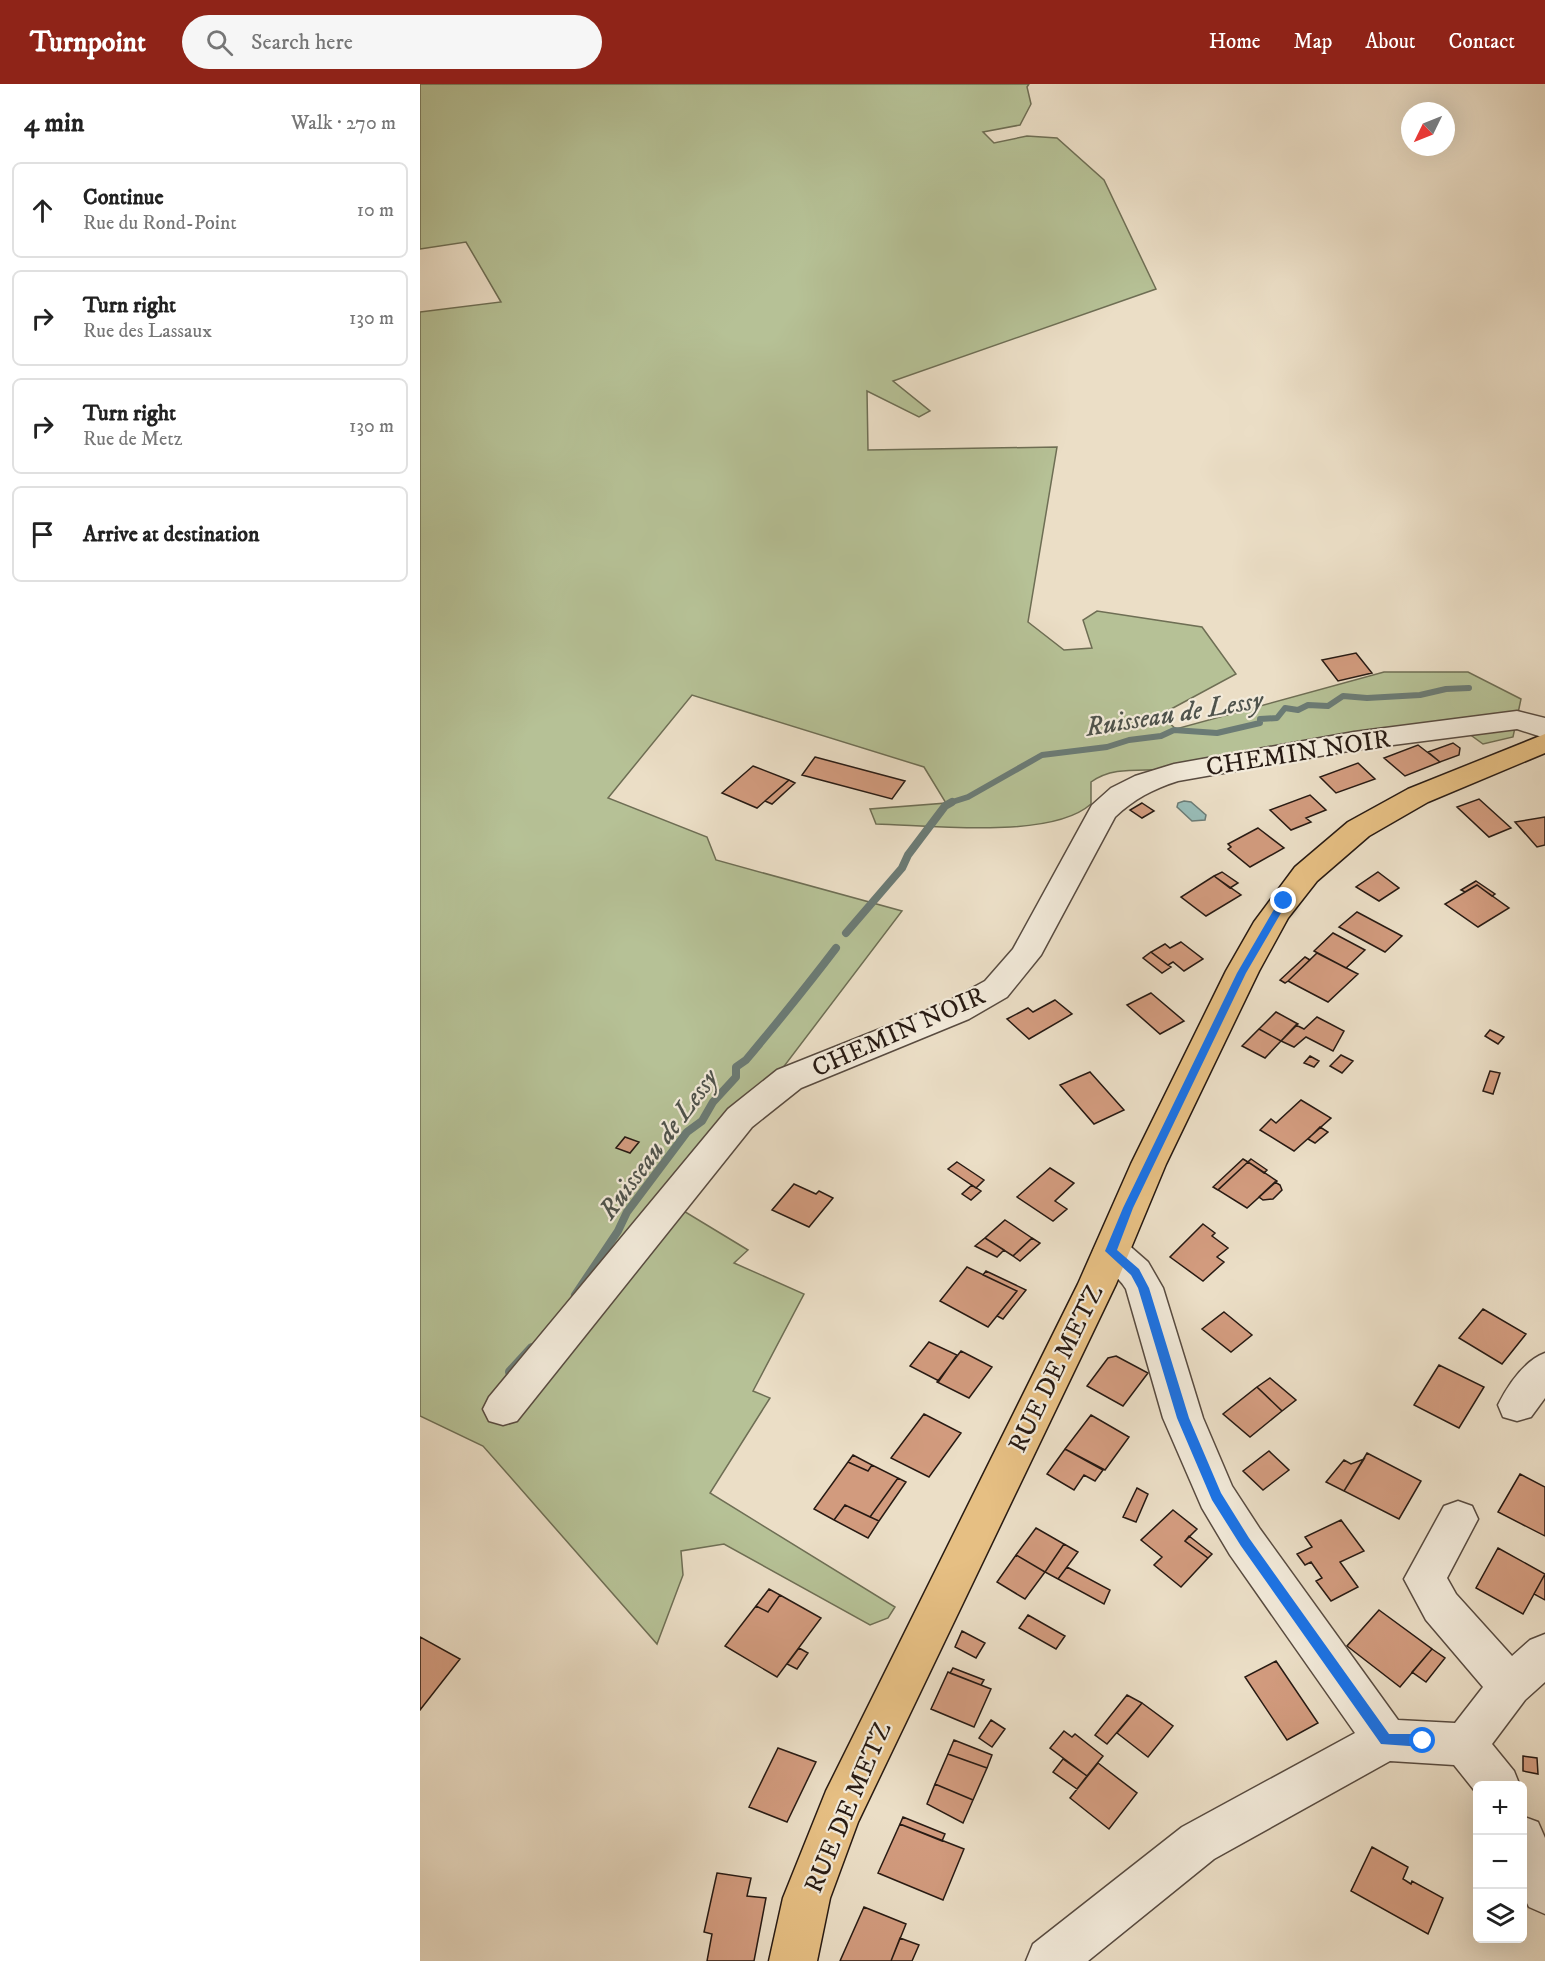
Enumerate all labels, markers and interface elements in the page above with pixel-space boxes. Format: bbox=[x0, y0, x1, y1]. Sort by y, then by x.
search box bbox=[182, 15, 602, 69]
text: Turnpoint bbox=[30, 25, 146, 60]
icon: search bbox=[203, 26, 236, 59]
text: Search here bbox=[251, 29, 353, 56]
text: Home bbox=[1209, 29, 1261, 55]
text: Map bbox=[1294, 29, 1332, 55]
text: About bbox=[1365, 29, 1416, 55]
text: Contact bbox=[1449, 29, 1515, 55]
north arrow bbox=[1401, 102, 1455, 156]
text: 4 min bbox=[24, 107, 84, 140]
text: Walk · 270 m bbox=[291, 111, 396, 136]
text: Continue bbox=[83, 184, 164, 211]
icon: ahead bbox=[26, 194, 59, 227]
text: 10 m bbox=[357, 198, 394, 223]
text: Rue du Rond-Point bbox=[83, 211, 237, 236]
text: Turn right bbox=[83, 292, 176, 319]
icon: right bbox=[26, 302, 59, 335]
text: 130 m bbox=[349, 306, 394, 331]
text: Rue des Lassaux bbox=[83, 319, 212, 344]
text: Turn right bbox=[83, 400, 176, 427]
icon: right bbox=[26, 410, 59, 443]
text: 130 m bbox=[349, 414, 394, 439]
text: Rue de Metz bbox=[83, 427, 182, 452]
icon: arrive bbox=[26, 518, 59, 551]
text: Arrive at destination bbox=[83, 521, 260, 548]
water label: Ruisseau de Lessy bbox=[1082, 683, 1267, 745]
street label: CHEMIN NOIR bbox=[1204, 723, 1393, 784]
route end bbox=[1270, 887, 1296, 913]
street label: CHEMIN NOIR bbox=[807, 979, 990, 1085]
water label: Ruisseau de Lessy bbox=[591, 1062, 727, 1227]
street label: RUE DE METZ bbox=[1001, 1279, 1111, 1458]
street label: RUE DE METZ bbox=[798, 1717, 899, 1898]
route start bbox=[1409, 1727, 1435, 1753]
map controls bbox=[1473, 1781, 1527, 1943]
button: + bbox=[1473, 1781, 1527, 1835]
button: − bbox=[1473, 1835, 1527, 1889]
button: layers bbox=[1473, 1889, 1527, 1943]

